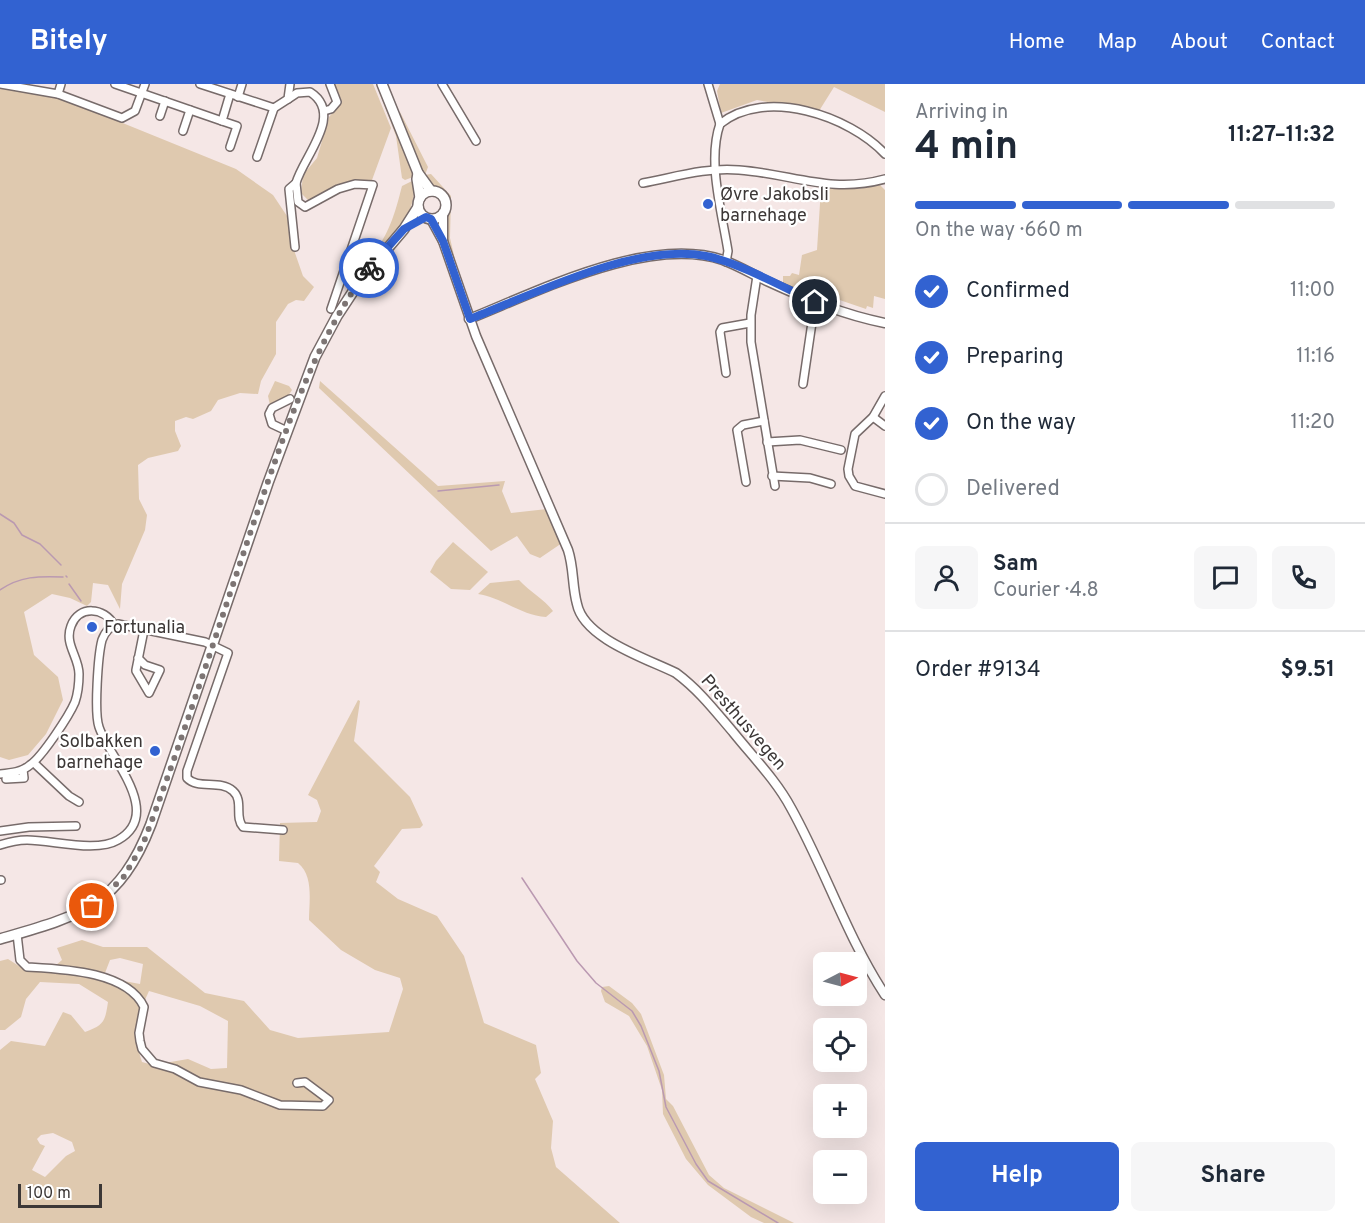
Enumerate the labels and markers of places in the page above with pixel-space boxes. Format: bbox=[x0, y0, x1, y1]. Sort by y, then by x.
place label: Øvre Jakobsli barnehage bbox=[720, 184, 829, 228]
marker: Øvre Jakobsli barnehage bbox=[701, 197, 715, 211]
pin bbox=[789, 276, 840, 327]
place label: Fortunalia bbox=[104, 617, 185, 640]
marker: Fortunalia bbox=[85, 620, 99, 634]
place label: Solbakken barnehage bbox=[56, 731, 143, 775]
marker: Solbakken barnehage bbox=[148, 744, 162, 758]
pin bbox=[66, 880, 117, 931]

